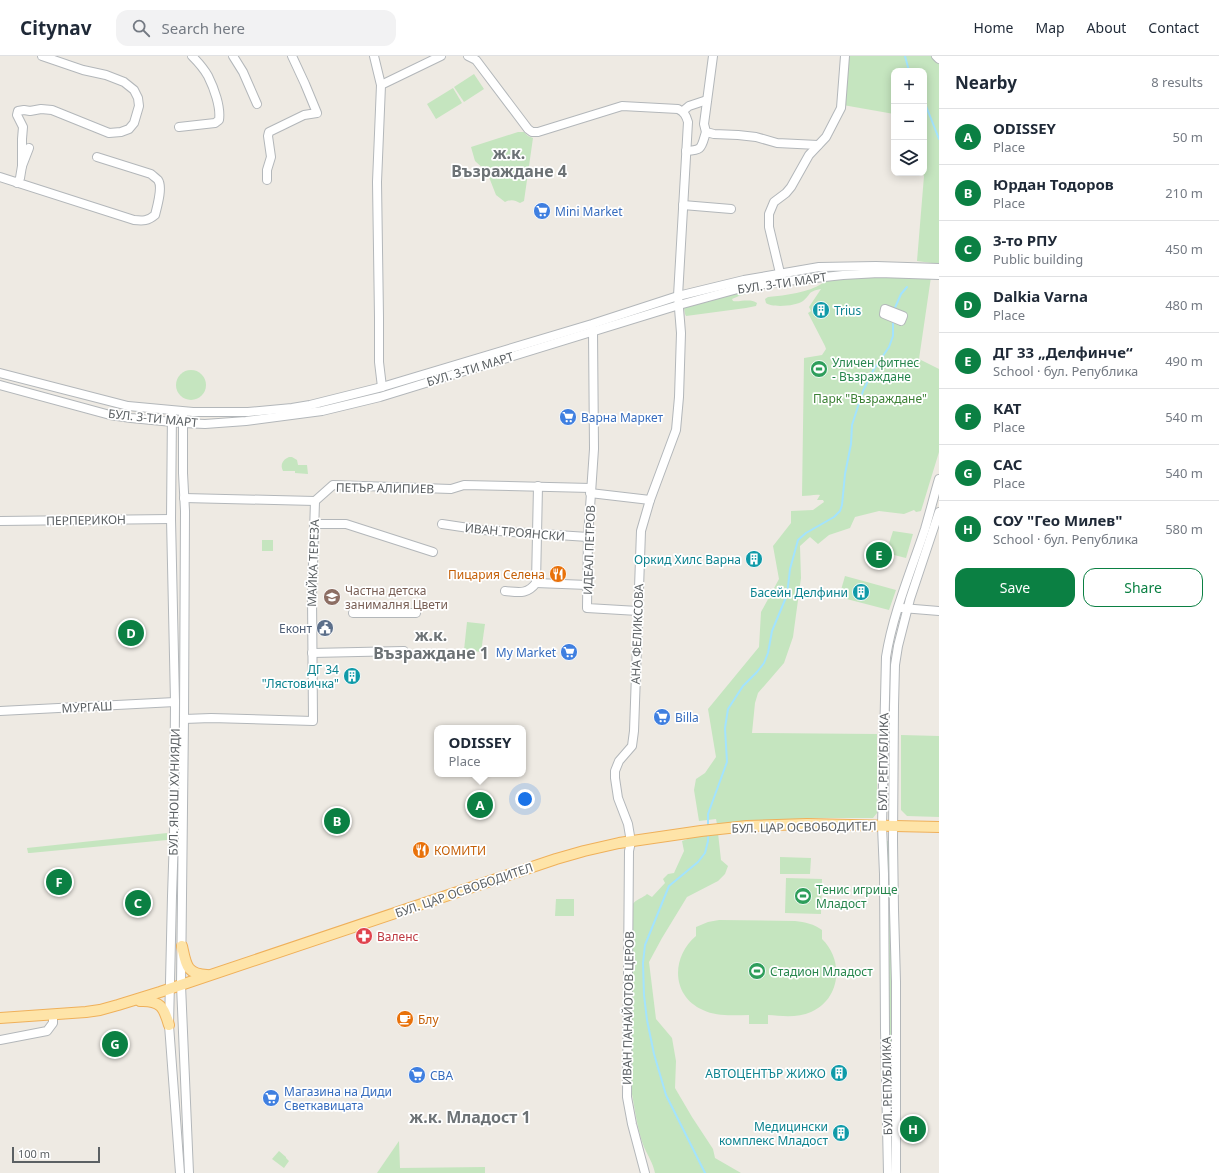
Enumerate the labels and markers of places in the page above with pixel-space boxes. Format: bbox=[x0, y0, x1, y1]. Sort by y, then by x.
supermarket icon: Mini Market bbox=[532, 201, 552, 221]
place label: Mini Market bbox=[555, 203, 623, 220]
building icon: Trius bbox=[811, 300, 831, 320]
place label: Trius bbox=[834, 302, 862, 319]
place label: Уличен фитнес - Възраждане bbox=[832, 354, 919, 385]
sports icon: Уличен фитнес - Възраждане bbox=[809, 359, 829, 379]
supermarket icon: Варна Маркет bbox=[558, 407, 578, 427]
place label: Варна Маркет bbox=[581, 409, 663, 426]
pin: E bbox=[866, 540, 892, 570]
building icon: Оркид Хилс Варна bbox=[744, 549, 764, 569]
place label: Оркид Хилс Варна bbox=[634, 551, 741, 568]
restaurant icon: Пицария Селена bbox=[548, 564, 568, 584]
place label: Пицария Селена bbox=[448, 566, 545, 583]
place label: Частна детска занималня Цвети bbox=[345, 582, 448, 613]
building icon: Басейн Делфини bbox=[851, 582, 871, 602]
place label: Басейн Делфини bbox=[750, 584, 848, 601]
school or university icon: Частна детска занималня Цвети bbox=[322, 587, 342, 607]
pin: D bbox=[118, 618, 144, 648]
public building icon: Еконт bbox=[315, 618, 335, 638]
place label: Еконт bbox=[279, 620, 312, 637]
supermarket icon: My Market bbox=[559, 642, 579, 662]
place label: My Market bbox=[496, 644, 557, 661]
place label: ДГ 34 "Лястовичка" bbox=[262, 661, 339, 692]
building icon: ДГ 34 "Лястовичка" bbox=[342, 666, 362, 686]
supermarket icon: Billa bbox=[652, 707, 672, 727]
place label: Billa bbox=[675, 709, 699, 726]
pin: A bbox=[467, 790, 493, 820]
pin: B bbox=[324, 806, 350, 836]
restaurant icon: КОМИТИ bbox=[411, 840, 431, 860]
place label: КОМИТИ bbox=[434, 842, 486, 859]
pin: F bbox=[46, 867, 72, 897]
place label: Тенис игрище Младост bbox=[816, 881, 898, 912]
sports icon: Тенис игрище Младост bbox=[793, 886, 813, 906]
pin: C bbox=[125, 888, 151, 918]
pharmacy icon: Валенс bbox=[354, 926, 374, 946]
place label: Валенс bbox=[377, 928, 418, 945]
sports icon: Стадион Младост bbox=[747, 961, 767, 981]
place label: Стадион Младост bbox=[770, 963, 873, 980]
cafe icon: Блу bbox=[395, 1009, 415, 1029]
place label: Блу bbox=[418, 1011, 439, 1028]
pin: G bbox=[102, 1029, 128, 1059]
building icon: АВТОЦЕНТЪР ЖИЖО bbox=[829, 1063, 849, 1083]
supermarket icon: CBA bbox=[407, 1065, 427, 1085]
place label: АВТОЦЕНТЪР ЖИЖО bbox=[705, 1065, 826, 1082]
place label: CBA bbox=[430, 1067, 453, 1084]
place label: Магазина на Диди Светкавицата bbox=[284, 1083, 392, 1114]
supermarket icon: Магазина на Диди Светкавицата bbox=[261, 1088, 281, 1108]
pin: H bbox=[900, 1114, 926, 1144]
place label: Медицински комплекс Младост bbox=[719, 1118, 828, 1149]
building icon: Медицински комплекс Младост bbox=[831, 1123, 851, 1143]

